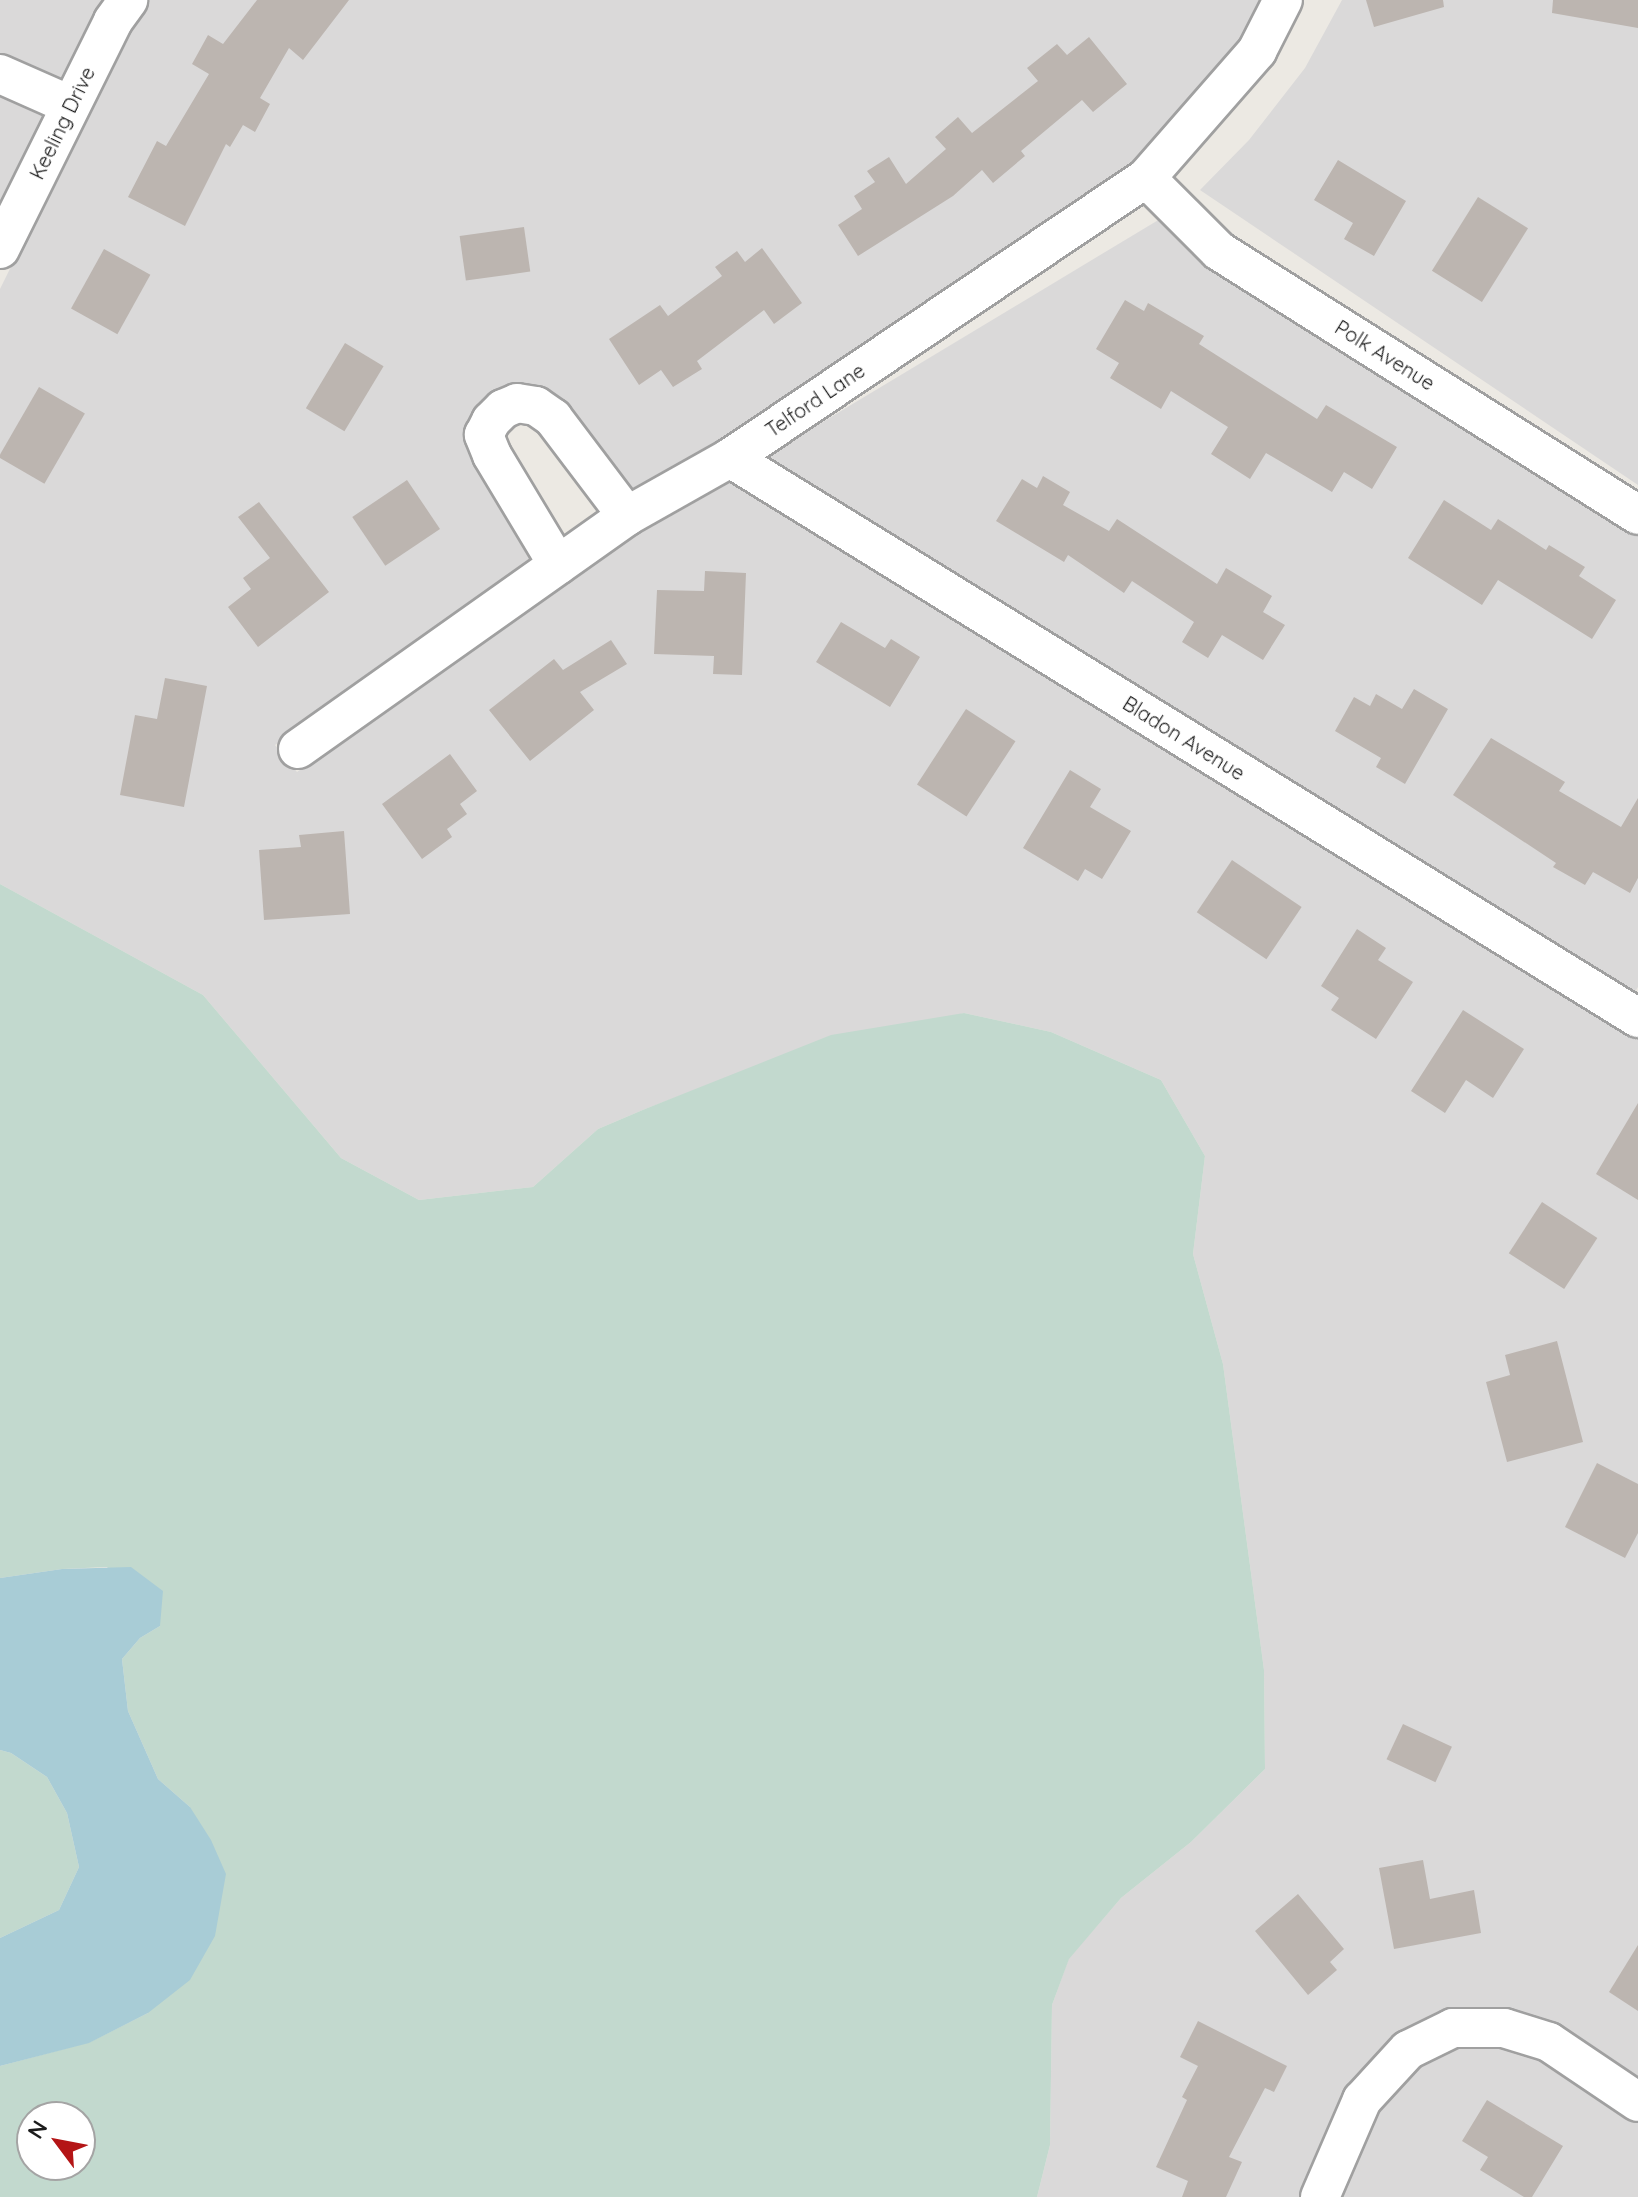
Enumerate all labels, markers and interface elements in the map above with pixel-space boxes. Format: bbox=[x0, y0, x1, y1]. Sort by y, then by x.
street label: Keeling Drive bbox=[24, 63, 100, 183]
street label: Polk Avenue bbox=[1331, 315, 1439, 395]
street label: Telford Lane bbox=[761, 358, 869, 442]
street label: Bladon Avenue bbox=[1119, 691, 1249, 785]
north arrow bbox=[16, 2101, 96, 2181]
text: N bbox=[21, 2115, 53, 2144]

